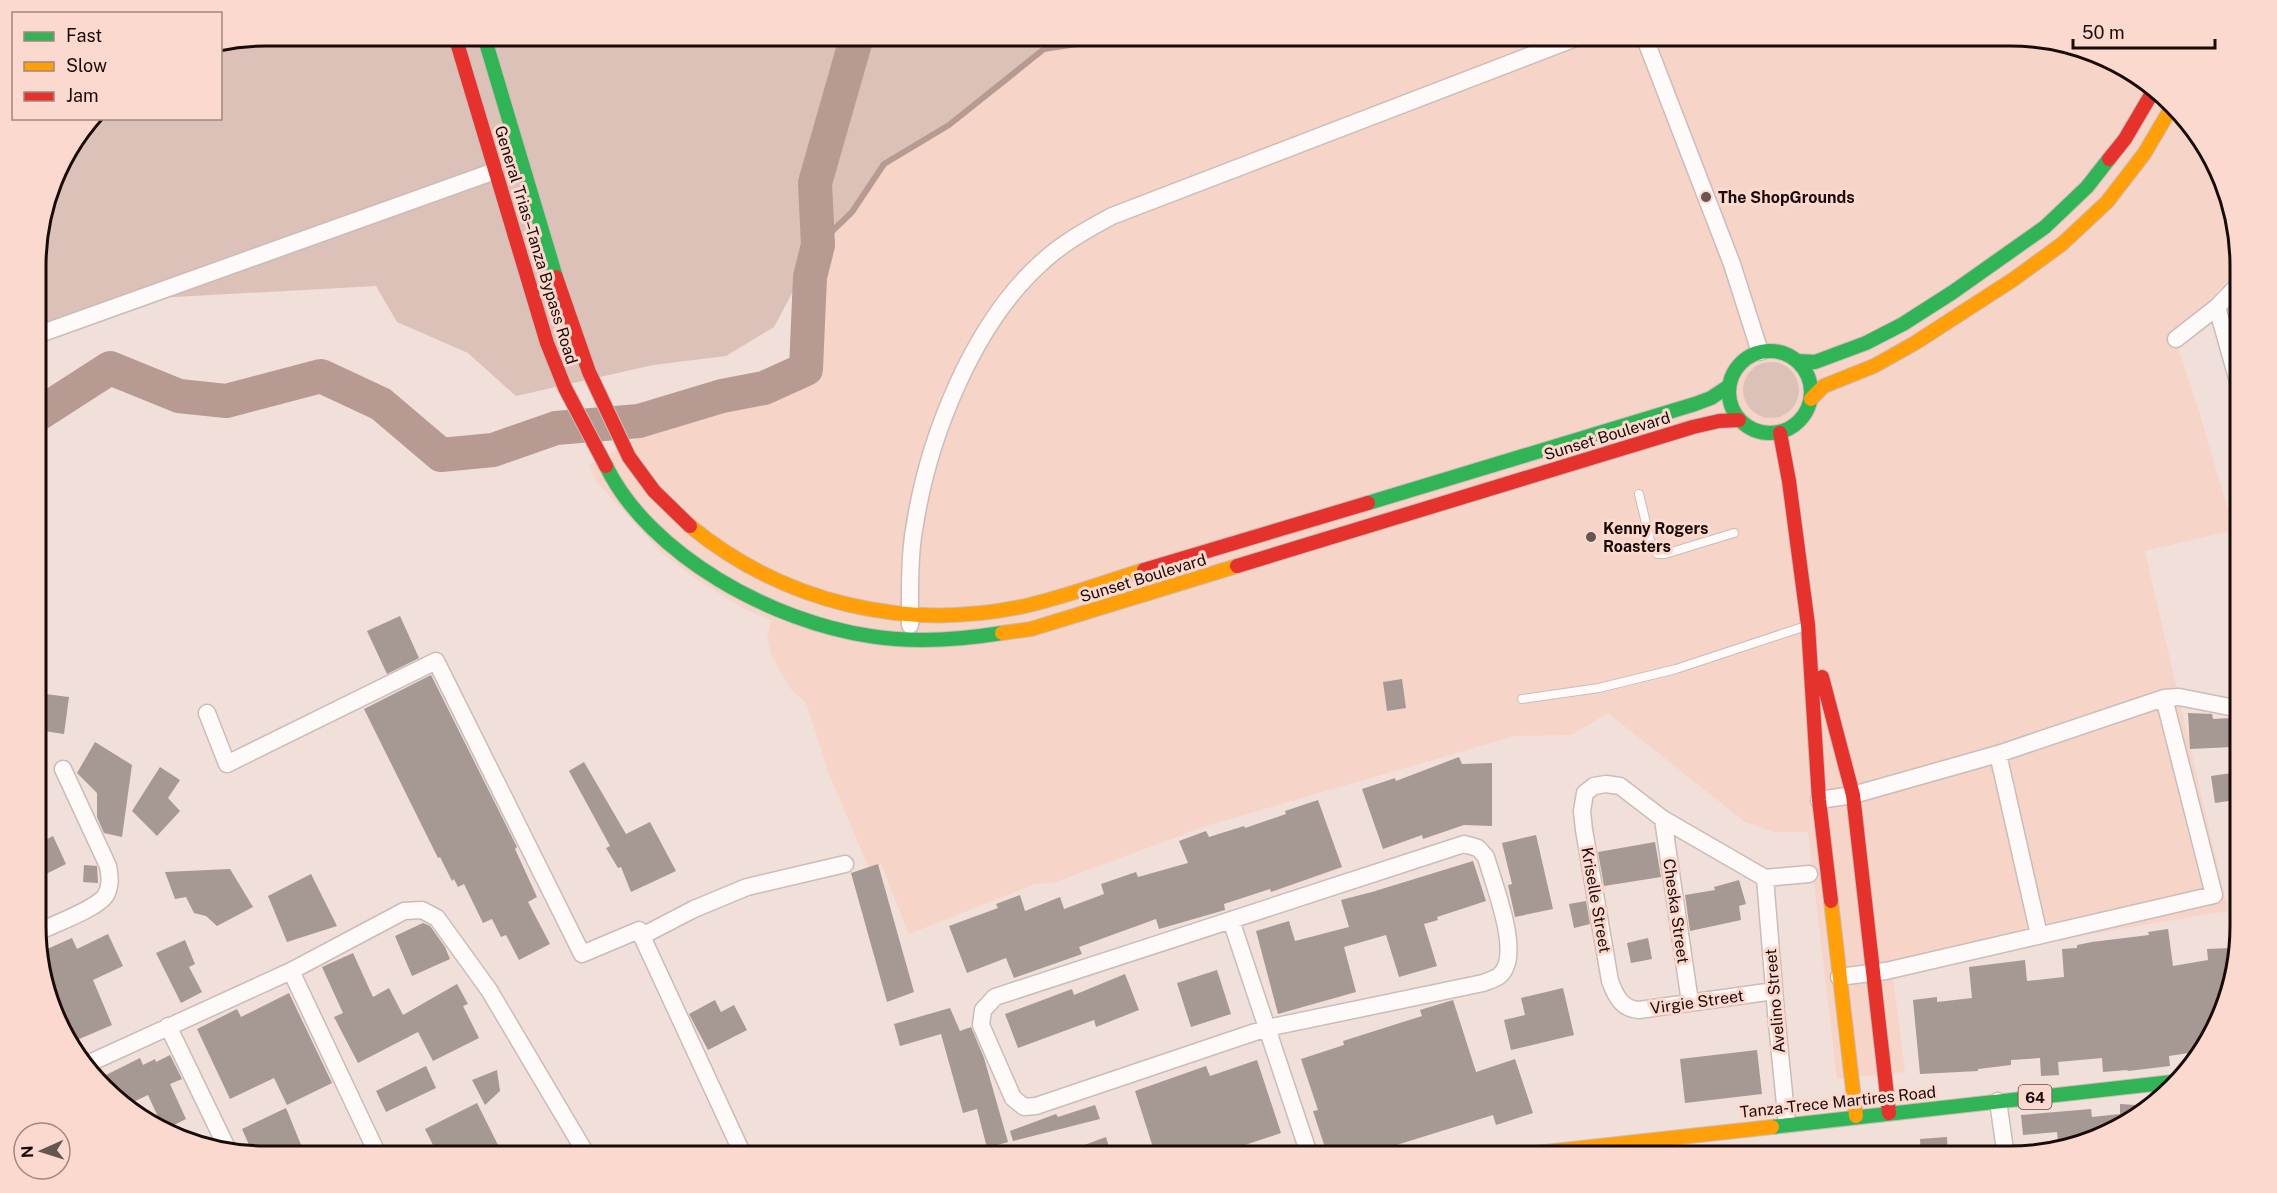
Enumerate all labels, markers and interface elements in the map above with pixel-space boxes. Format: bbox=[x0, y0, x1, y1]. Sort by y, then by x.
legend bbox=[12, 12, 222, 120]
scale bar bbox=[2073, 12, 2216, 50]
text: 50 m bbox=[2082, 22, 2125, 43]
text: Fast bbox=[66, 25, 102, 46]
text: Slow bbox=[66, 55, 107, 76]
text: Jam bbox=[66, 85, 99, 106]
street label: General Trias–Tanza Bypass Road bbox=[491, 123, 581, 367]
place label: The ShopGrounds bbox=[1718, 188, 1855, 207]
marker: The ShopGrounds bbox=[1699, 190, 1713, 204]
street label: Sunset Boulevard bbox=[1542, 408, 1672, 464]
place label: Kenny Rogers Roasters bbox=[1603, 519, 1708, 556]
marker: Kenny Rogers Roasters bbox=[1584, 530, 1598, 544]
street label: Sunset Boulevard bbox=[1078, 550, 1208, 606]
street label: Kriselle Street bbox=[1577, 846, 1615, 954]
street label: Cheska Street bbox=[1659, 857, 1693, 965]
street label: Avelino Street bbox=[1761, 948, 1789, 1054]
street label: Virgie Street bbox=[1649, 986, 1745, 1018]
street label: Tanza-Trece Martires Road bbox=[1739, 1082, 1937, 1122]
road number: 64 bbox=[2018, 1085, 2052, 1109]
north arrow bbox=[12, 1121, 72, 1181]
text: N bbox=[18, 1145, 37, 1159]

